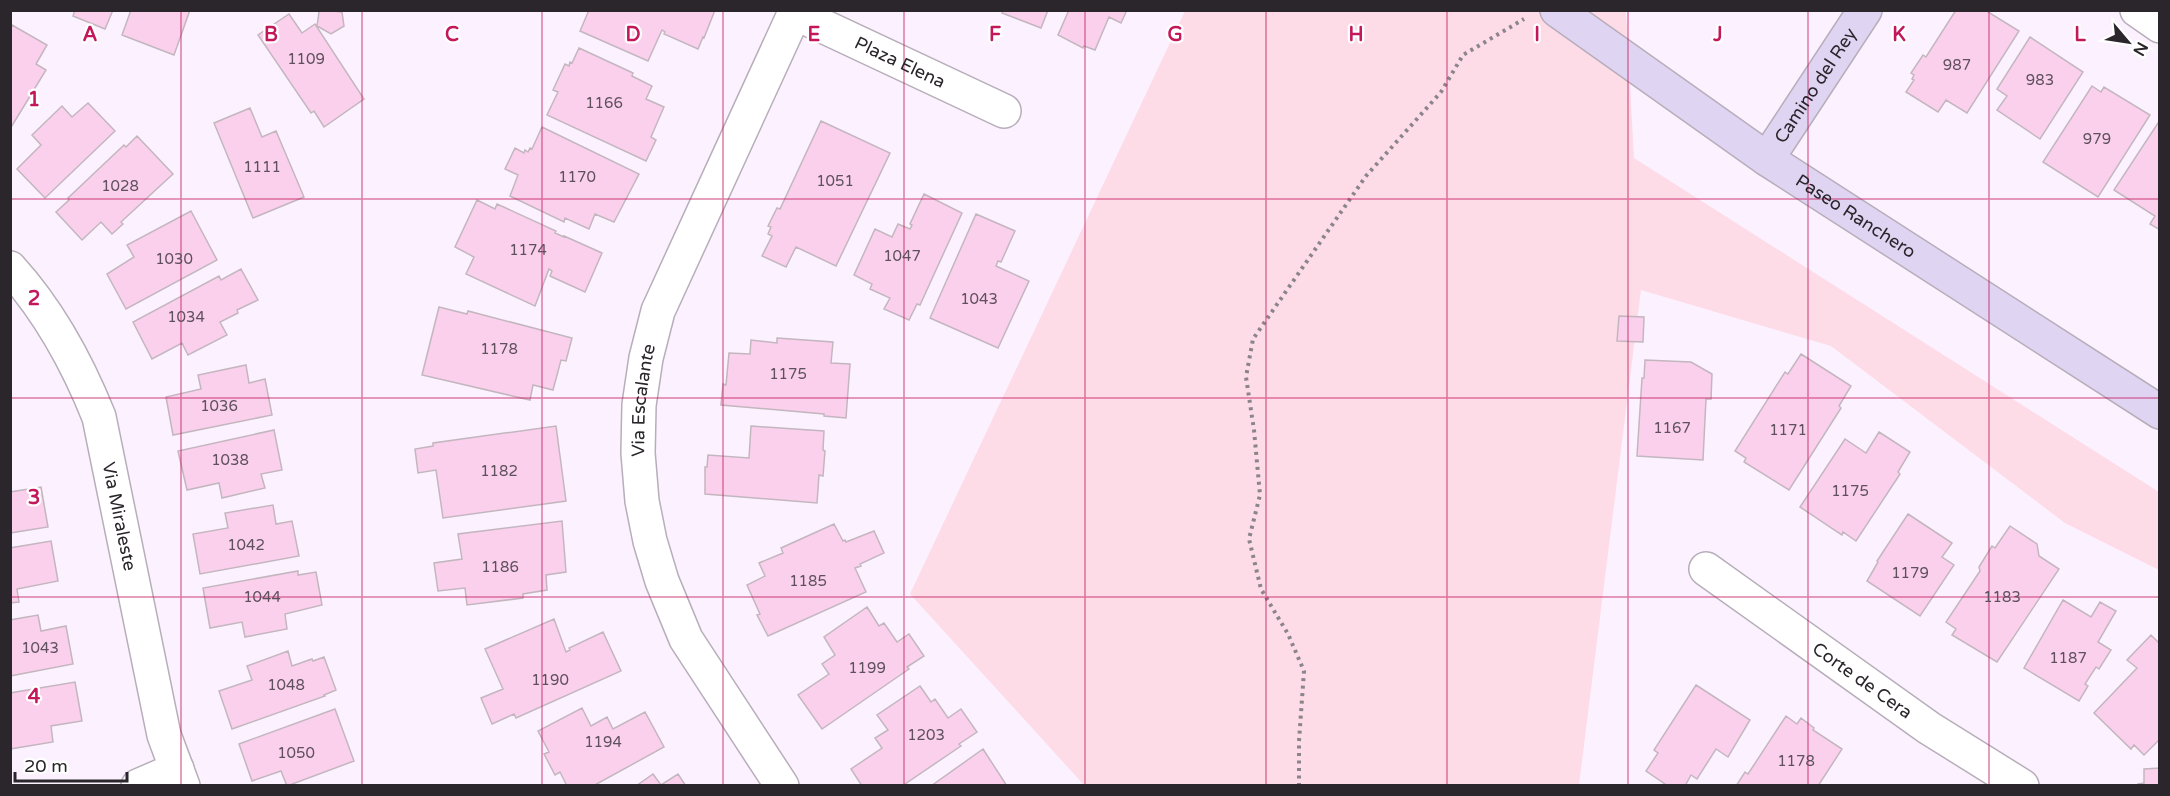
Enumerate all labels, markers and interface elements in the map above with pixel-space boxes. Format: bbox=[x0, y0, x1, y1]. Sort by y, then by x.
north arrow bbox=[2098, 12, 2158, 72]
text: A bbox=[83, 23, 98, 47]
text: B bbox=[264, 23, 278, 47]
text: C bbox=[445, 23, 459, 47]
text: D bbox=[625, 23, 641, 47]
text: E bbox=[808, 23, 821, 47]
text: F bbox=[989, 23, 1001, 47]
text: G bbox=[1167, 23, 1183, 47]
text: H bbox=[1348, 23, 1364, 47]
text: I bbox=[1534, 23, 1540, 47]
text: J bbox=[1712, 23, 1723, 47]
street label: Camino del Rey bbox=[1769, 23, 1861, 147]
text: K bbox=[1892, 23, 1906, 47]
text: L bbox=[2074, 23, 2086, 47]
street label: Plaza Elena bbox=[851, 32, 949, 93]
text: N bbox=[2128, 38, 2152, 59]
house number: 1109 bbox=[287, 50, 325, 68]
house number: 987 bbox=[1943, 56, 1971, 74]
house number: 983 bbox=[2026, 71, 2054, 89]
text: 1 bbox=[28, 88, 40, 112]
house number: 1166 bbox=[585, 94, 623, 112]
house number: 979 bbox=[2083, 130, 2111, 148]
house number: 1111 bbox=[243, 158, 281, 176]
house number: 1170 bbox=[558, 168, 596, 186]
street label: Paseo Ranchero bbox=[1792, 169, 1920, 263]
house number: 1051 bbox=[816, 172, 854, 190]
house number: 1028 bbox=[101, 177, 139, 195]
house number: 1174 bbox=[509, 241, 547, 259]
house number: 1047 bbox=[883, 247, 921, 265]
house number: 1030 bbox=[155, 250, 193, 268]
text: 2 bbox=[28, 287, 40, 311]
house number: 1043 bbox=[960, 290, 998, 308]
house number: 1034 bbox=[167, 308, 205, 326]
house number: 1178 bbox=[480, 340, 518, 358]
street label: Via Escalante bbox=[627, 341, 660, 457]
house number: 1175 bbox=[769, 365, 807, 383]
house number: 1036 bbox=[200, 397, 238, 415]
house number: 1167 bbox=[1653, 419, 1691, 437]
house number: 1171 bbox=[1769, 421, 1807, 439]
house number: 1038 bbox=[211, 451, 249, 469]
street label: Via Miraleste bbox=[97, 460, 141, 573]
house number: 1182 bbox=[480, 462, 518, 480]
house number: 1175 bbox=[1831, 482, 1869, 500]
text: 3 bbox=[28, 486, 40, 510]
house number: 1042 bbox=[227, 536, 265, 554]
house number: 1186 bbox=[481, 558, 519, 576]
house number: 1179 bbox=[1891, 564, 1929, 582]
house number: 1185 bbox=[789, 572, 827, 590]
house number: 1044 bbox=[243, 588, 281, 606]
house number: 1183 bbox=[1983, 588, 2021, 606]
street label: Corte de Cera bbox=[1808, 637, 1917, 724]
house number: 1043 bbox=[21, 639, 59, 657]
house number: 1187 bbox=[2049, 649, 2087, 667]
house number: 1199 bbox=[848, 659, 886, 677]
house number: 1190 bbox=[531, 671, 569, 689]
house number: 1048 bbox=[267, 676, 305, 694]
text: 4 bbox=[28, 685, 41, 709]
house number: 1203 bbox=[907, 726, 945, 744]
house number: 1194 bbox=[584, 733, 622, 751]
house number: 1050 bbox=[277, 744, 315, 762]
scale bar bbox=[15, 745, 128, 783]
house number: 1178 bbox=[1777, 752, 1815, 770]
text: 20 m bbox=[24, 755, 68, 777]

